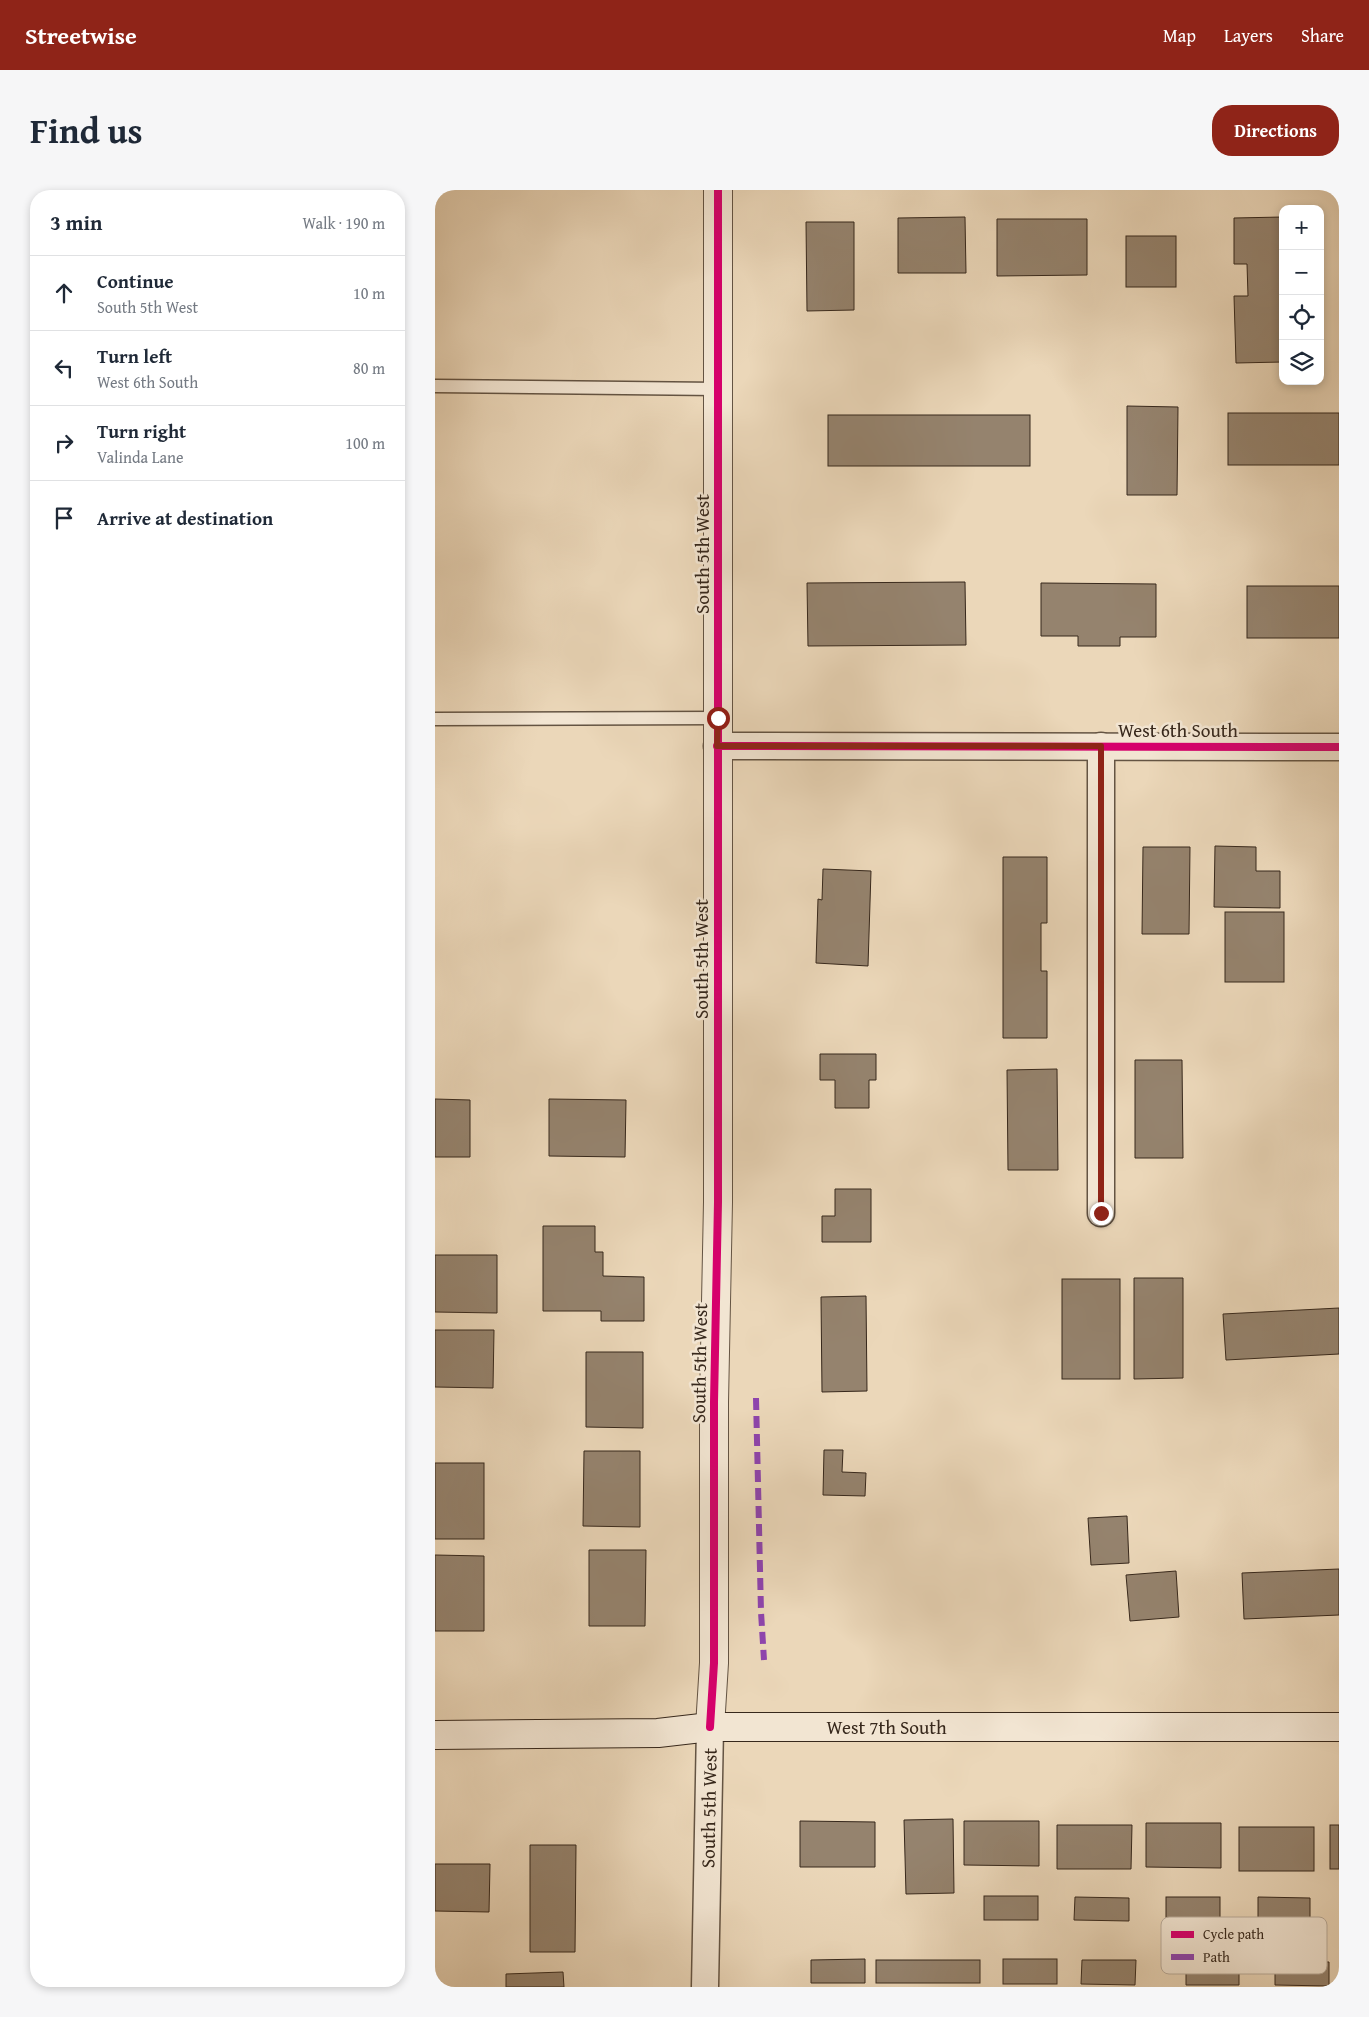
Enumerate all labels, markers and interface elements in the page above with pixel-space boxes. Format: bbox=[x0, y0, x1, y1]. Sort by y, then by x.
text: Streetwise bbox=[25, 18, 137, 53]
text: Map bbox=[1163, 22, 1196, 49]
text: Layers bbox=[1224, 22, 1273, 49]
text: Share bbox=[1301, 22, 1344, 49]
text: Find us bbox=[30, 105, 143, 156]
button: Directions bbox=[1212, 105, 1339, 156]
map controls bbox=[1279, 205, 1324, 385]
button: + bbox=[1279, 205, 1324, 250]
text: 3 min bbox=[50, 207, 102, 238]
text: Walk · 190 m bbox=[302, 211, 385, 235]
button: − bbox=[1279, 250, 1324, 295]
text: Continue bbox=[97, 267, 174, 295]
icon: ahead bbox=[50, 279, 78, 307]
text: 10 m bbox=[353, 281, 385, 305]
text: South 5th West bbox=[97, 295, 198, 319]
button: locate bbox=[1279, 295, 1324, 340]
button: layers bbox=[1279, 340, 1324, 385]
text: Turn left bbox=[97, 342, 172, 370]
icon: left bbox=[50, 354, 78, 382]
text: 80 m bbox=[353, 356, 385, 380]
text: West 6th South bbox=[97, 370, 198, 394]
text: Turn right bbox=[97, 417, 186, 445]
icon: right bbox=[50, 429, 78, 457]
text: 100 m bbox=[345, 431, 385, 455]
text: Valinda Lane bbox=[97, 445, 184, 469]
street label: South 5th West bbox=[688, 494, 716, 614]
icon: arrive bbox=[50, 504, 78, 532]
text: Arrive at destination bbox=[97, 504, 273, 532]
route start bbox=[707, 707, 730, 730]
street label: West 6th South bbox=[1118, 716, 1238, 744]
street label: South 5th West bbox=[687, 899, 715, 1019]
route end bbox=[1090, 1202, 1113, 1225]
street label: South 5th West bbox=[684, 1302, 714, 1423]
street label: West 7th South bbox=[827, 1713, 947, 1741]
street label: South 5th West bbox=[693, 1747, 724, 1868]
legend bbox=[1161, 1917, 1327, 1974]
text: Cycle path bbox=[1203, 1924, 1264, 1944]
text: Path bbox=[1203, 1947, 1230, 1967]

